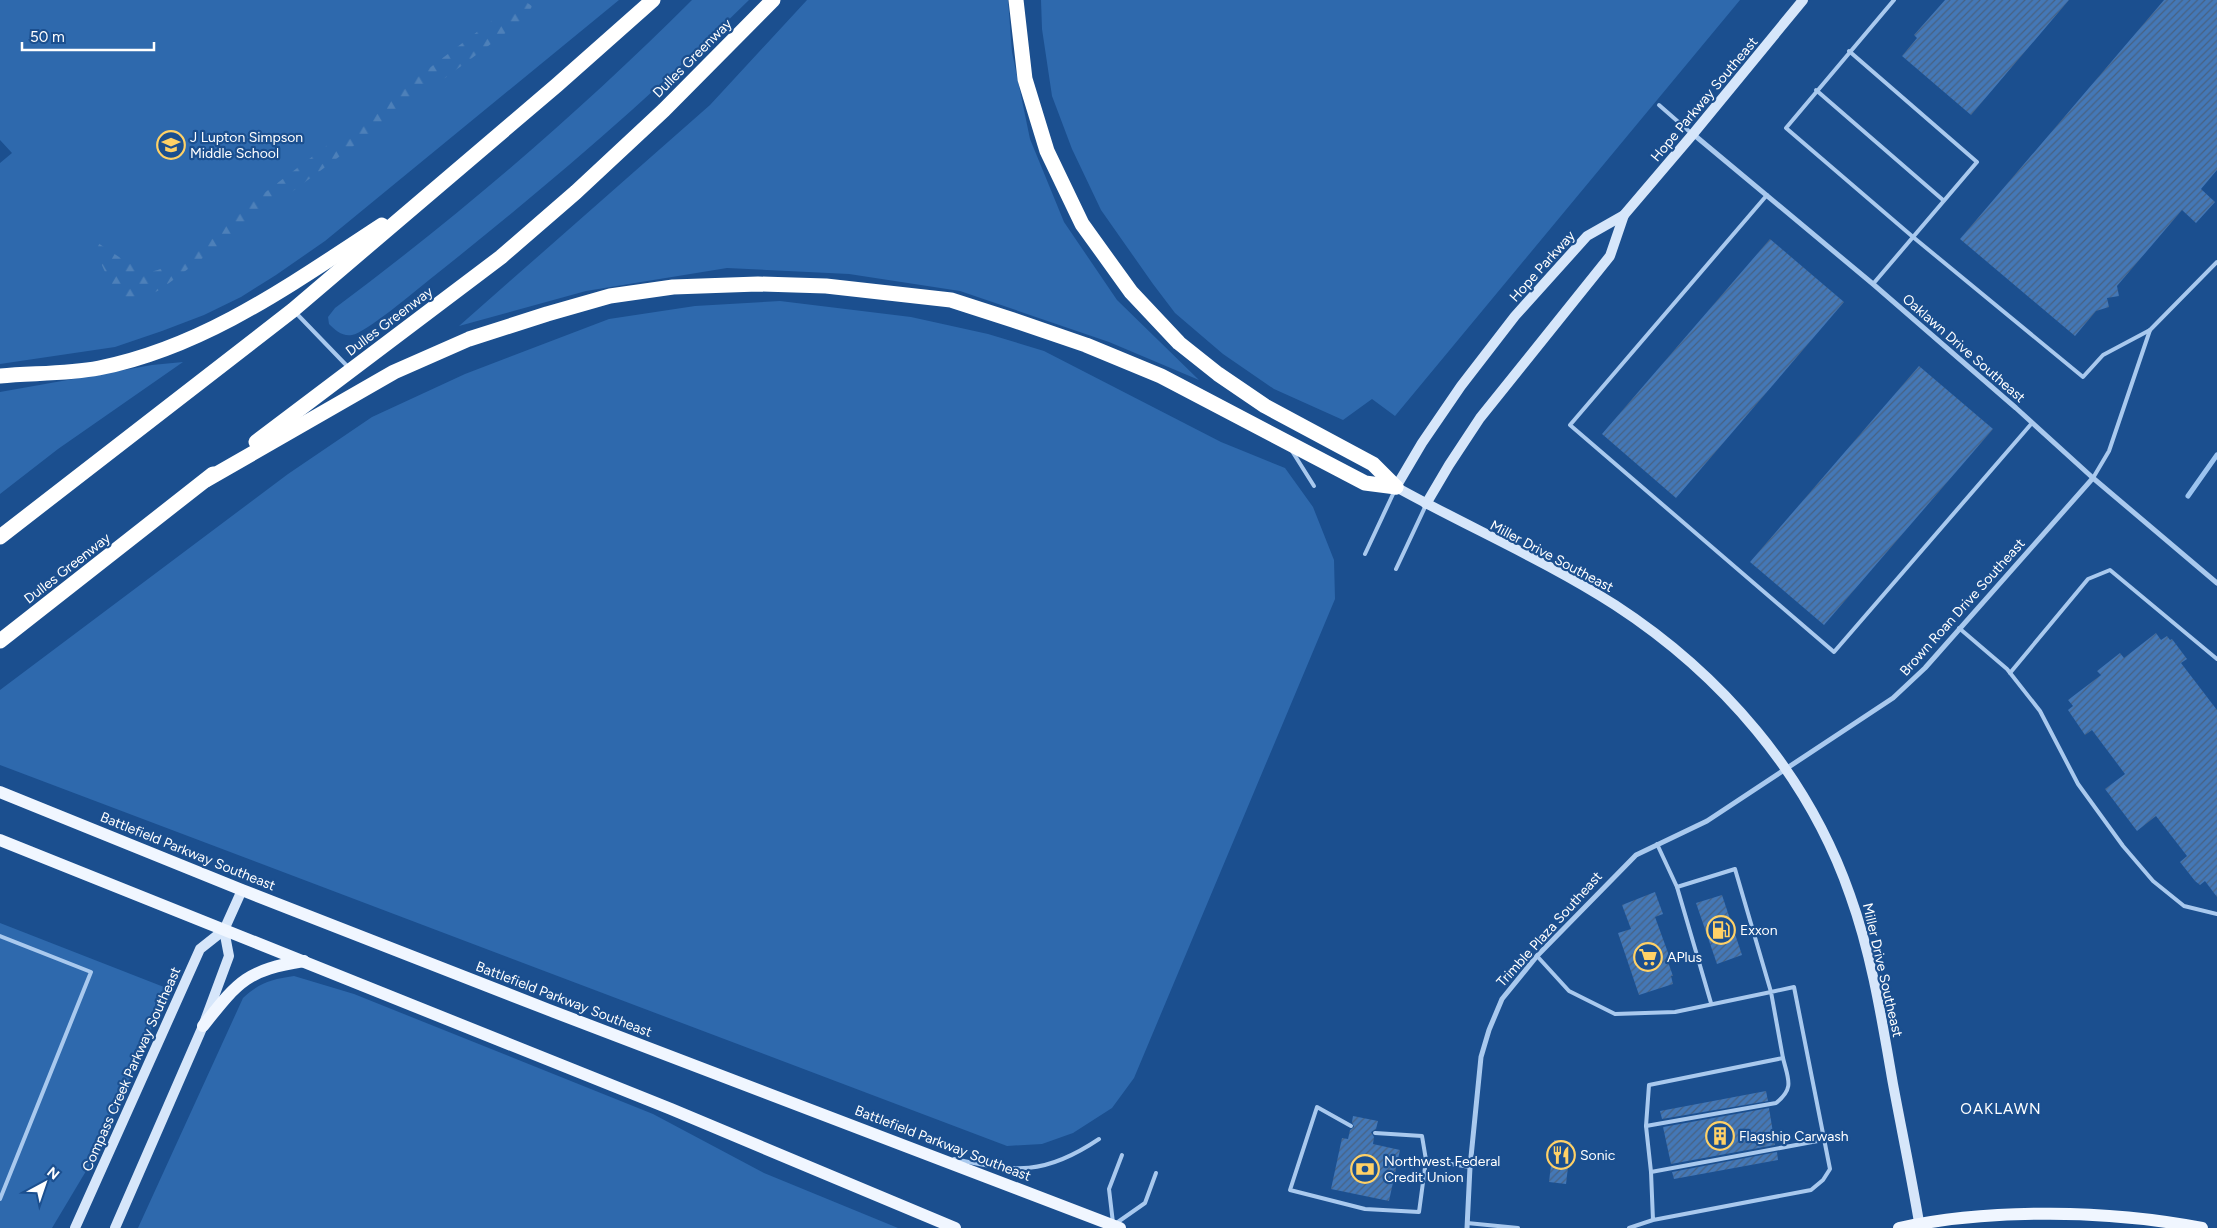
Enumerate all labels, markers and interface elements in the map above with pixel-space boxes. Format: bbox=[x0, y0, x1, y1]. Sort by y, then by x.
street label: Dulles Greenway bbox=[649, 15, 736, 101]
scale bar bbox=[22, 20, 155, 52]
text: 50 m bbox=[30, 28, 65, 46]
street label: Hope Parkway Southeast bbox=[1647, 34, 1762, 165]
place label: J Lupton Simpson Middle School bbox=[190, 129, 303, 162]
school or university icon: J Lupton Simpson Middle School bbox=[156, 130, 186, 160]
street label: Hope Parkway bbox=[1506, 227, 1579, 305]
street label: Dulles Greenway bbox=[342, 283, 437, 360]
street label: Oaklawn Drive Southeast bbox=[1899, 290, 2029, 406]
street label: Miller Drive Southeast bbox=[1487, 517, 1616, 596]
street label: Dulles Greenway bbox=[21, 529, 114, 607]
street label: Brown Roan Drive Southeast bbox=[1896, 535, 2029, 679]
street label: Battlefield Parkway Southeast bbox=[98, 808, 278, 894]
street label: Trimble Plaza Southeast bbox=[1493, 868, 1606, 991]
street label: Miller Drive Southeast bbox=[1859, 901, 1906, 1039]
fuel station icon: Exxon bbox=[1706, 915, 1736, 945]
place label: Exxon bbox=[1740, 922, 1778, 939]
supermarket icon: APlus bbox=[1633, 942, 1663, 972]
place label: APlus bbox=[1667, 949, 1702, 966]
street label: Battlefield Parkway Southeast bbox=[473, 958, 654, 1041]
street label: Compass Creek Parkway Southeast bbox=[79, 964, 184, 1174]
district label: OAKLAWN bbox=[1960, 1100, 2042, 1118]
street label: Battlefield Parkway Southeast bbox=[852, 1102, 1033, 1185]
building icon: Flagship Carwash bbox=[1705, 1121, 1735, 1151]
place label: Flagship Carwash bbox=[1739, 1128, 1849, 1145]
restaurant icon: Sonic bbox=[1546, 1140, 1576, 1170]
place label: Sonic bbox=[1580, 1147, 1616, 1164]
place label: Northwest Federal Credit Union bbox=[1384, 1153, 1500, 1186]
bank icon: Northwest Federal Credit Union bbox=[1350, 1154, 1380, 1184]
north arrow bbox=[20, 1158, 70, 1208]
text: N bbox=[43, 1163, 63, 1183]

